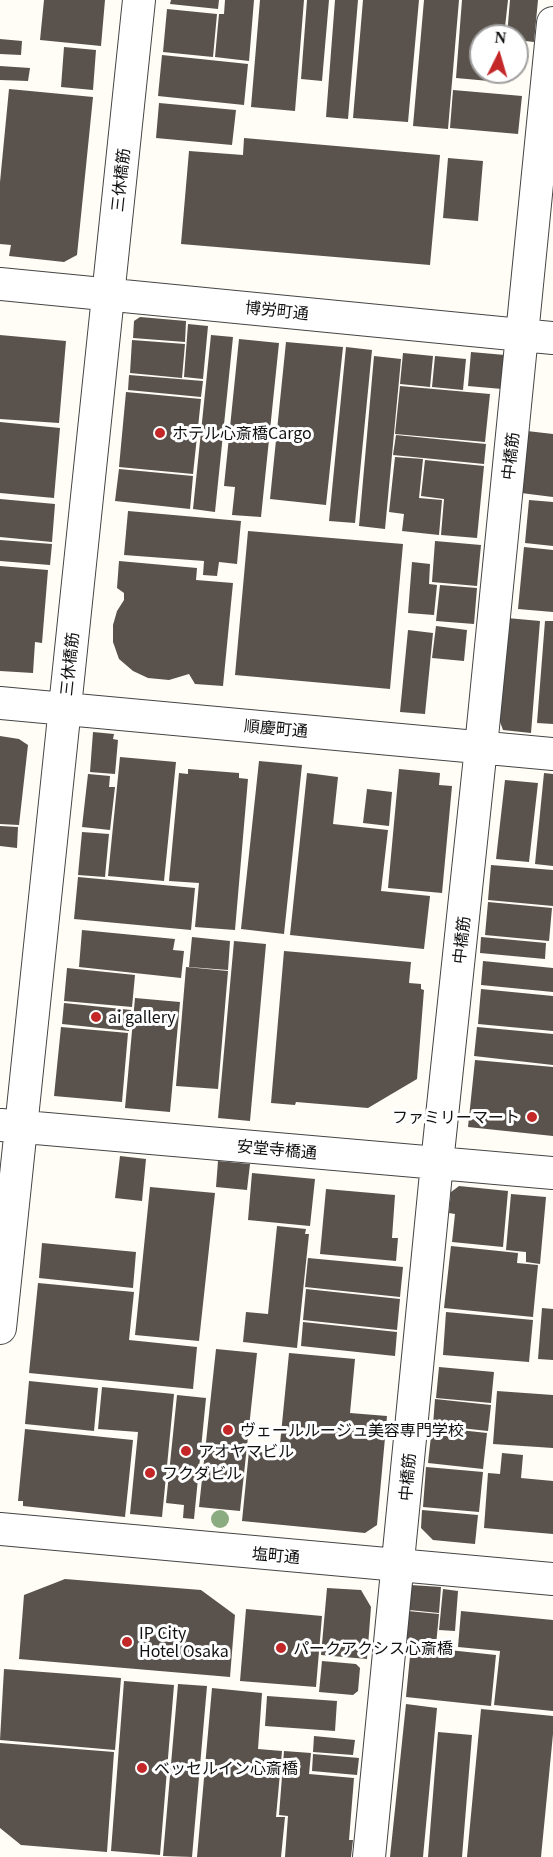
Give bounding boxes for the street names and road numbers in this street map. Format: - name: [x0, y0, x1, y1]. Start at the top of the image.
- street label: 三休橋筋: [107, 147, 133, 213]
- street label: 博労町通: [244, 297, 310, 323]
- street label: 中橋筋: [498, 431, 522, 481]
- street label: 三休橋筋: [56, 631, 82, 697]
- street label: 順慶町通: [243, 716, 309, 740]
- street label: 中橋筋: [449, 915, 473, 965]
- street label: 安堂寺橋通: [236, 1136, 318, 1162]
- street label: 中橋筋: [395, 1452, 419, 1502]
- street label: 塩町通: [251, 1543, 301, 1567]

